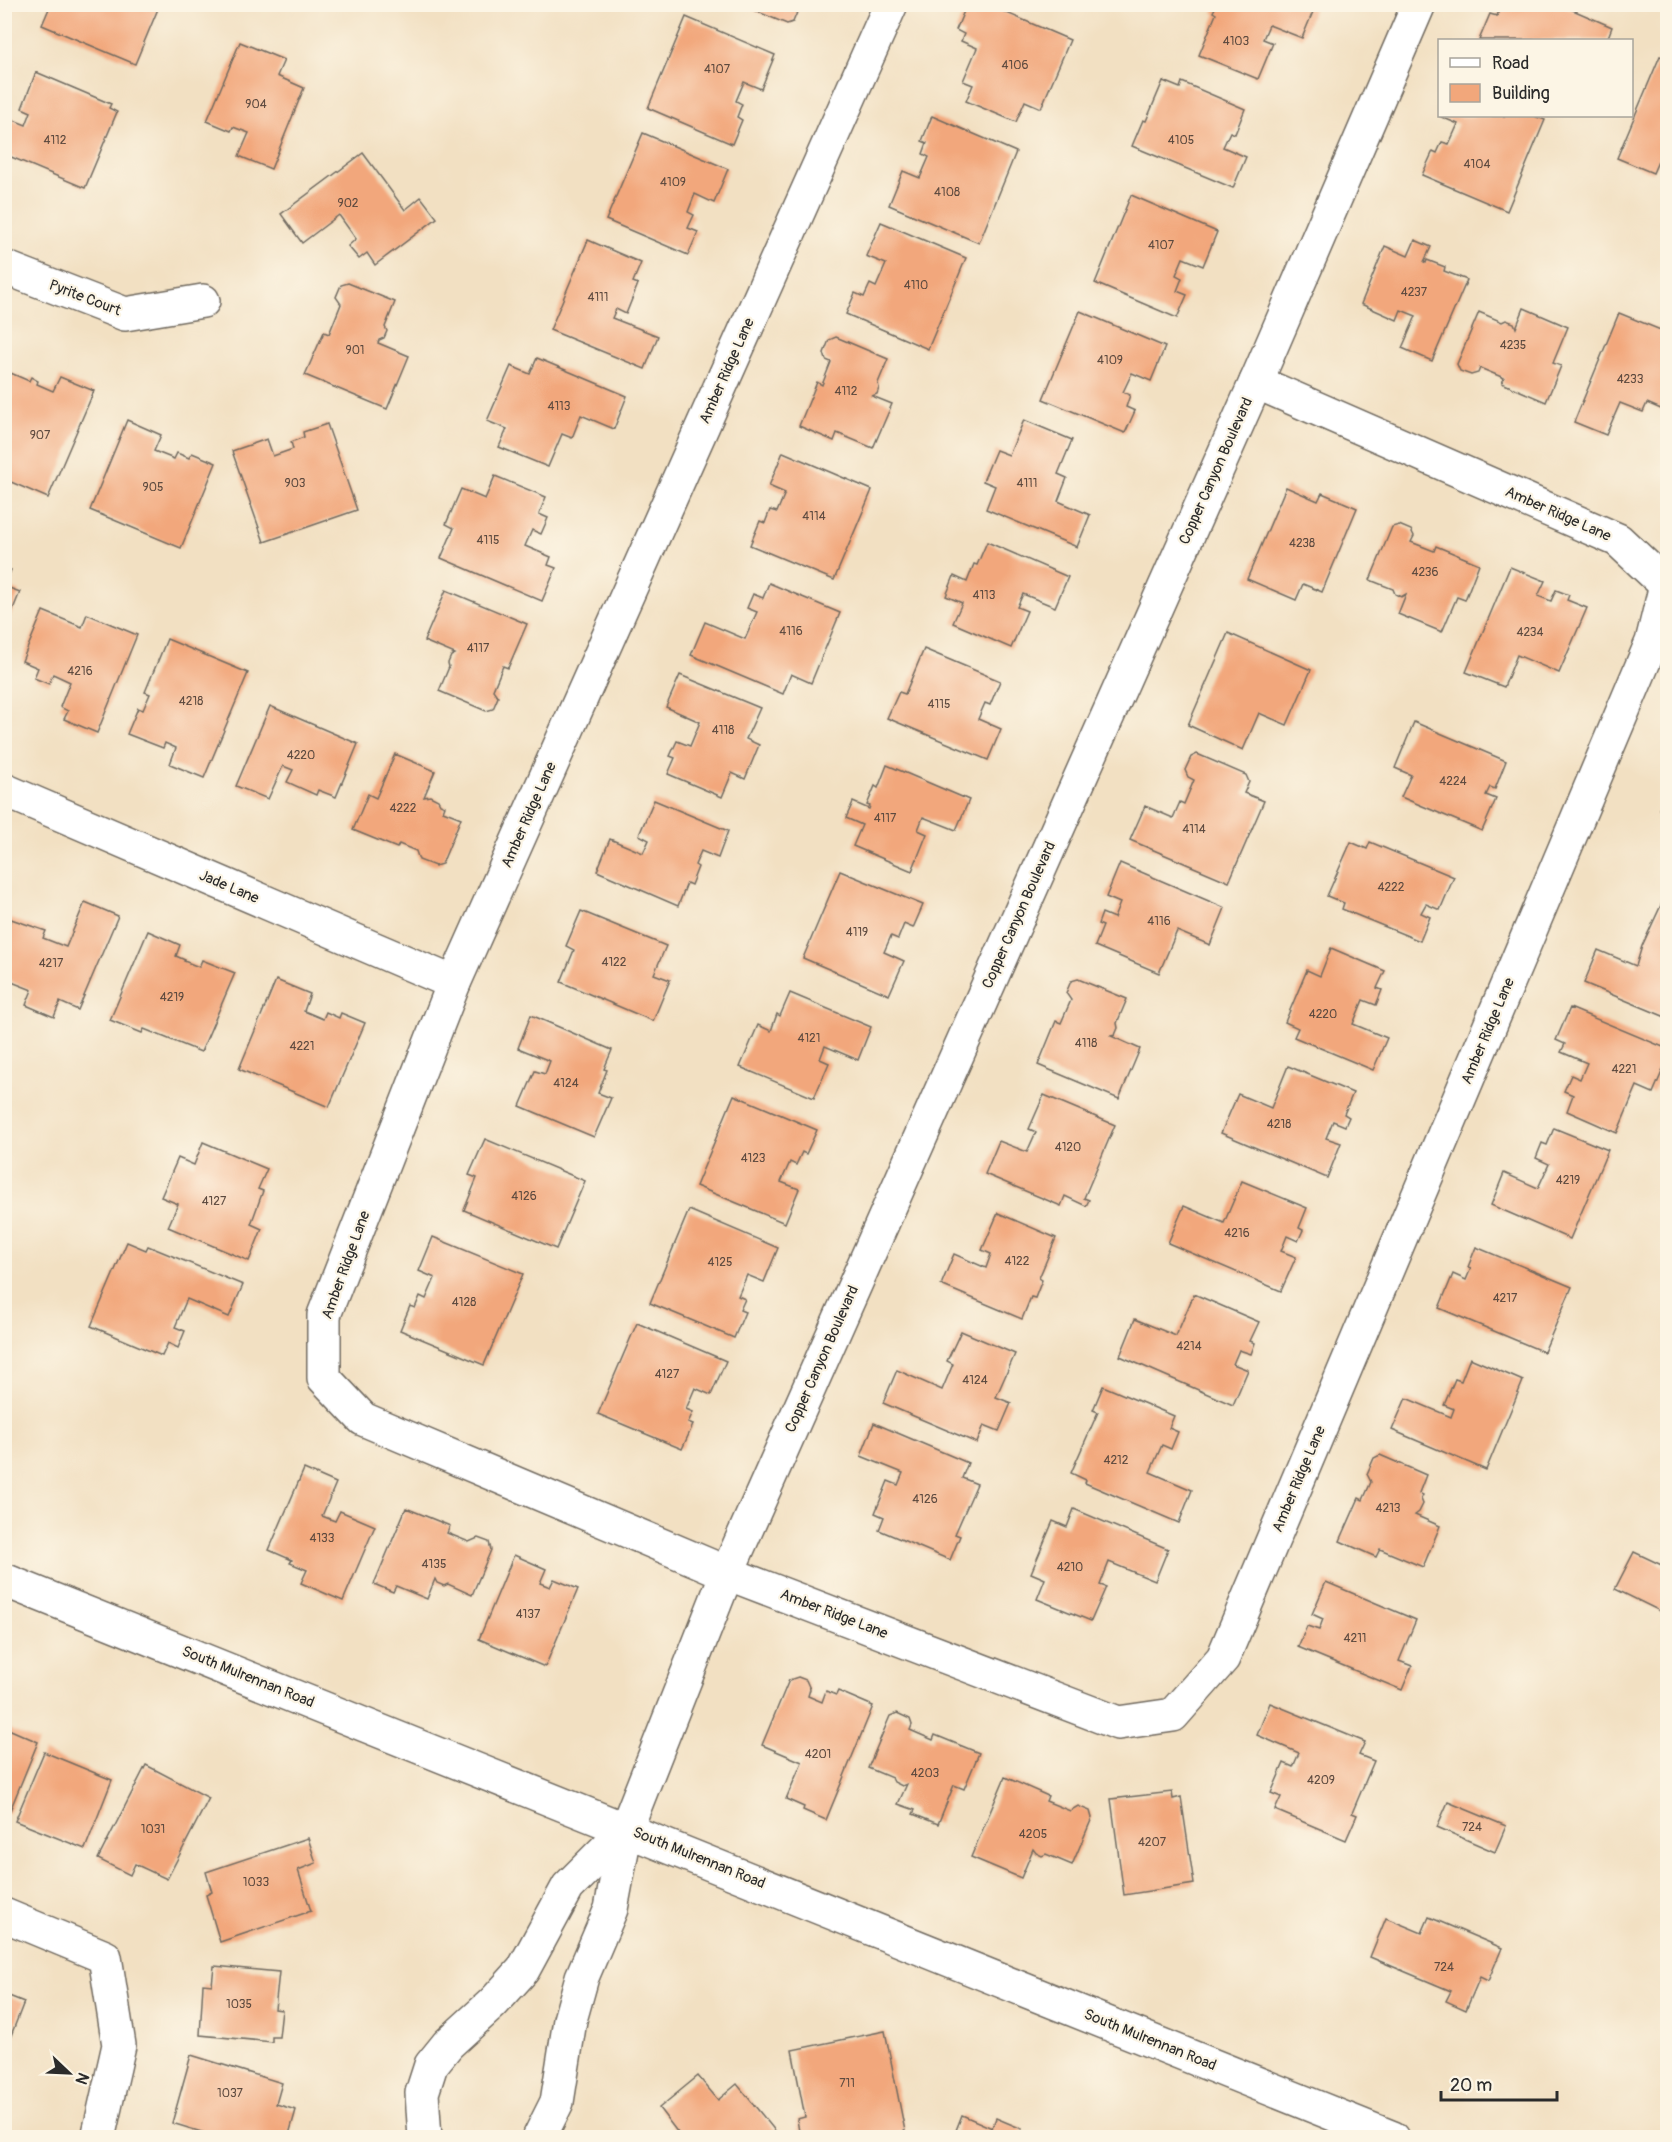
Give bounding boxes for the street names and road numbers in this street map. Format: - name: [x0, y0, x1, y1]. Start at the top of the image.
- street label: Pyrite Court: [46, 276, 125, 321]
- street label: Amber Ridge Lane: [695, 315, 759, 427]
- street label: Copper Canyon Boulevard: [1175, 395, 1257, 547]
- street label: Amber Ridge Lane: [1502, 482, 1614, 546]
- street label: Amber Ridge Lane: [497, 759, 561, 871]
- street label: Copper Canyon Boulevard: [978, 839, 1060, 991]
- street label: Jade Lane: [196, 866, 262, 908]
- street label: Amber Ridge Lane: [1457, 974, 1519, 1087]
- street label: Amber Ridge Lane: [318, 1208, 375, 1322]
- street label: Copper Canyon Boulevard: [781, 1283, 863, 1435]
- street label: Amber Ridge Lane: [1268, 1422, 1330, 1535]
- street label: Amber Ridge Lane: [777, 1585, 891, 1643]
- street label: South Mulrennan Road: [179, 1642, 317, 1712]
- street label: South Mulrennan Road: [630, 1823, 768, 1893]
- street label: South Mulrennan Road: [1081, 2005, 1219, 2075]

